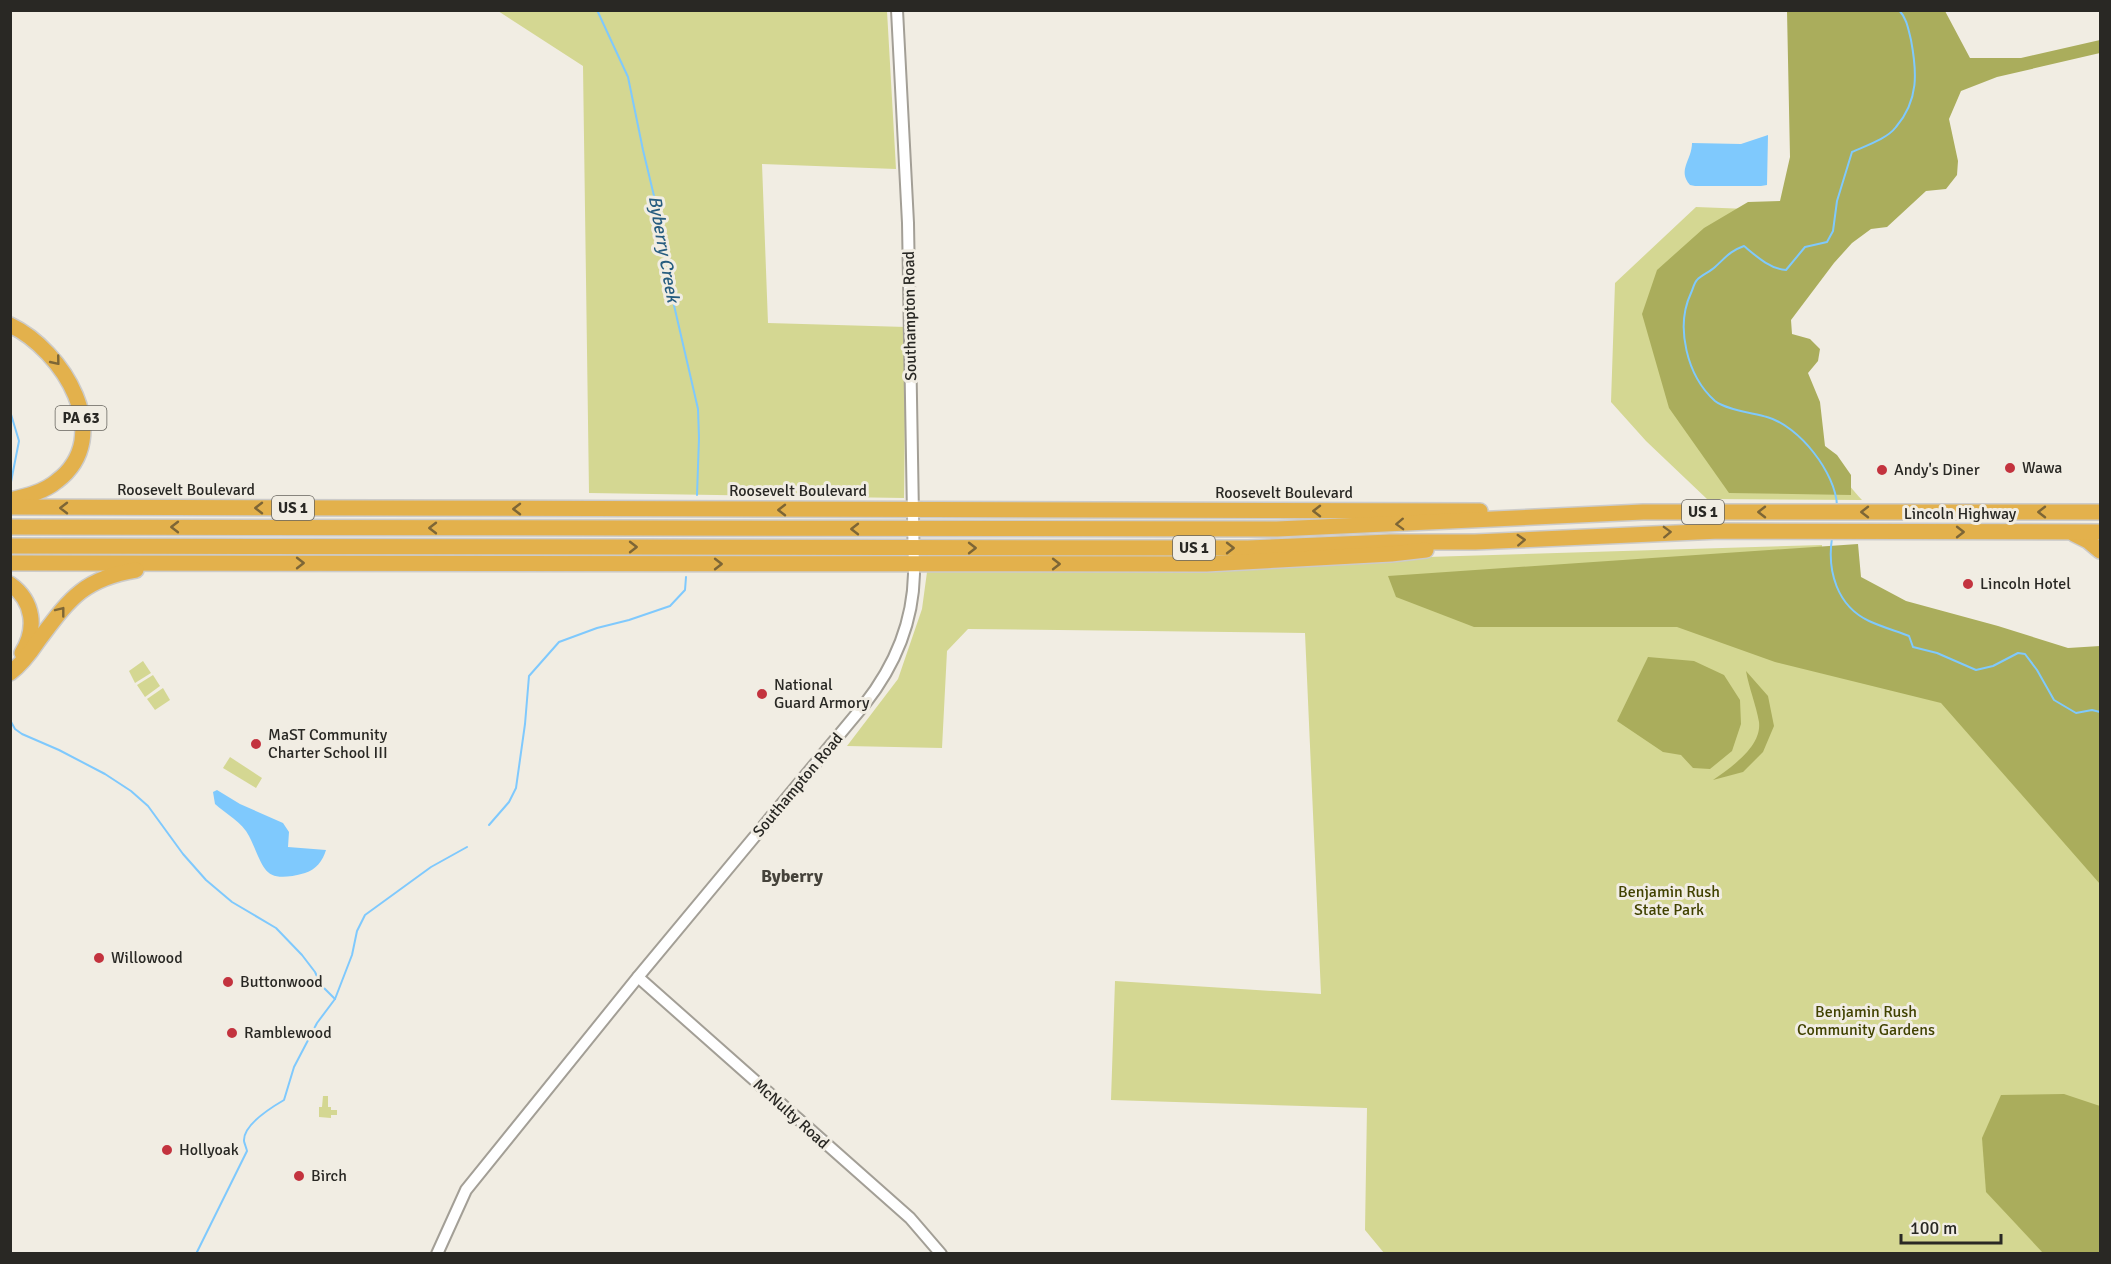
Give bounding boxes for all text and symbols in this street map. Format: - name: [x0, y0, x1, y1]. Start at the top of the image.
- water label: Byberry Creek: [644, 194, 685, 306]
- street label: Southampton Road: [899, 251, 921, 381]
- one-way arrow: [48, 354, 59, 365]
- road number: PA 63: [56, 406, 106, 430]
- place label: Wawa: [2022, 458, 2062, 478]
- place label: Andy's Diner: [1894, 460, 1980, 480]
- marker: Wawa: [2003, 461, 2017, 475]
- marker: Andy's Diner: [1875, 463, 1889, 477]
- street label: Roosevelt Boulevard: [117, 480, 255, 500]
- street label: Roosevelt Boulevard: [729, 481, 867, 501]
- street label: Roosevelt Boulevard: [1215, 483, 1353, 503]
- road number: US 1: [272, 496, 314, 520]
- road number: US 1: [1682, 500, 1724, 524]
- one-way arrow: [60, 502, 69, 514]
- one-way arrow: [255, 502, 264, 514]
- one-way arrow: [513, 503, 522, 515]
- one-way arrow: [777, 503, 786, 516]
- street label: Lincoln Highway: [1904, 504, 2017, 524]
- one-way arrow: [1312, 505, 1321, 517]
- one-way arrow: [1758, 506, 1767, 518]
- one-way arrow: [1860, 506, 1869, 518]
- one-way arrow: [2038, 506, 2047, 518]
- one-way arrow: [1396, 517, 1405, 530]
- one-way arrow: [171, 521, 180, 533]
- one-way arrow: [429, 522, 438, 534]
- one-way arrow: [850, 523, 859, 535]
- one-way arrow: [1662, 526, 1671, 538]
- one-way arrow: [1955, 526, 1964, 538]
- one-way arrow: [1516, 533, 1525, 546]
- road number: US 1: [1173, 536, 1215, 560]
- one-way arrow: [628, 541, 637, 553]
- one-way arrow: [967, 542, 976, 554]
- one-way arrow: [1225, 542, 1234, 554]
- one-way arrow: [295, 557, 304, 569]
- one-way arrow: [714, 558, 723, 570]
- one-way arrow: [1052, 558, 1061, 570]
- place label: Lincoln Hotel: [1980, 574, 2071, 594]
- marker: Lincoln Hotel: [1961, 577, 1975, 591]
- one-way arrow: [53, 607, 64, 618]
- place label: National Guard Armory: [774, 675, 870, 713]
- marker: National Guard Armory: [755, 687, 769, 701]
- place label: MaST Community Charter School III: [268, 725, 388, 763]
- street label: Southampton Road: [749, 729, 847, 841]
- marker: MaST Community Charter School III: [249, 737, 263, 751]
- district label: Byberry: [761, 865, 823, 887]
- park label: Benjamin Rush State Park: [1618, 882, 1720, 920]
- place label: Willowood: [111, 948, 183, 968]
- marker: Willowood: [92, 951, 106, 965]
- place label: Buttonwood: [240, 972, 323, 992]
- marker: Buttonwood: [221, 975, 235, 989]
- park label: Benjamin Rush Community Gardens: [1797, 1002, 1935, 1040]
- place label: Ramblewood: [244, 1023, 332, 1043]
- marker: Ramblewood: [225, 1026, 239, 1040]
- street label: McNulty Road: [749, 1075, 833, 1153]
- place label: Hollyoak: [179, 1140, 239, 1160]
- marker: Hollyoak: [160, 1143, 174, 1157]
- place label: Birch: [311, 1166, 347, 1186]
- marker: Birch: [292, 1169, 306, 1183]
- scale bar: [1901, 1207, 2002, 1245]
- text: 100 m: [1910, 1217, 1957, 1239]

